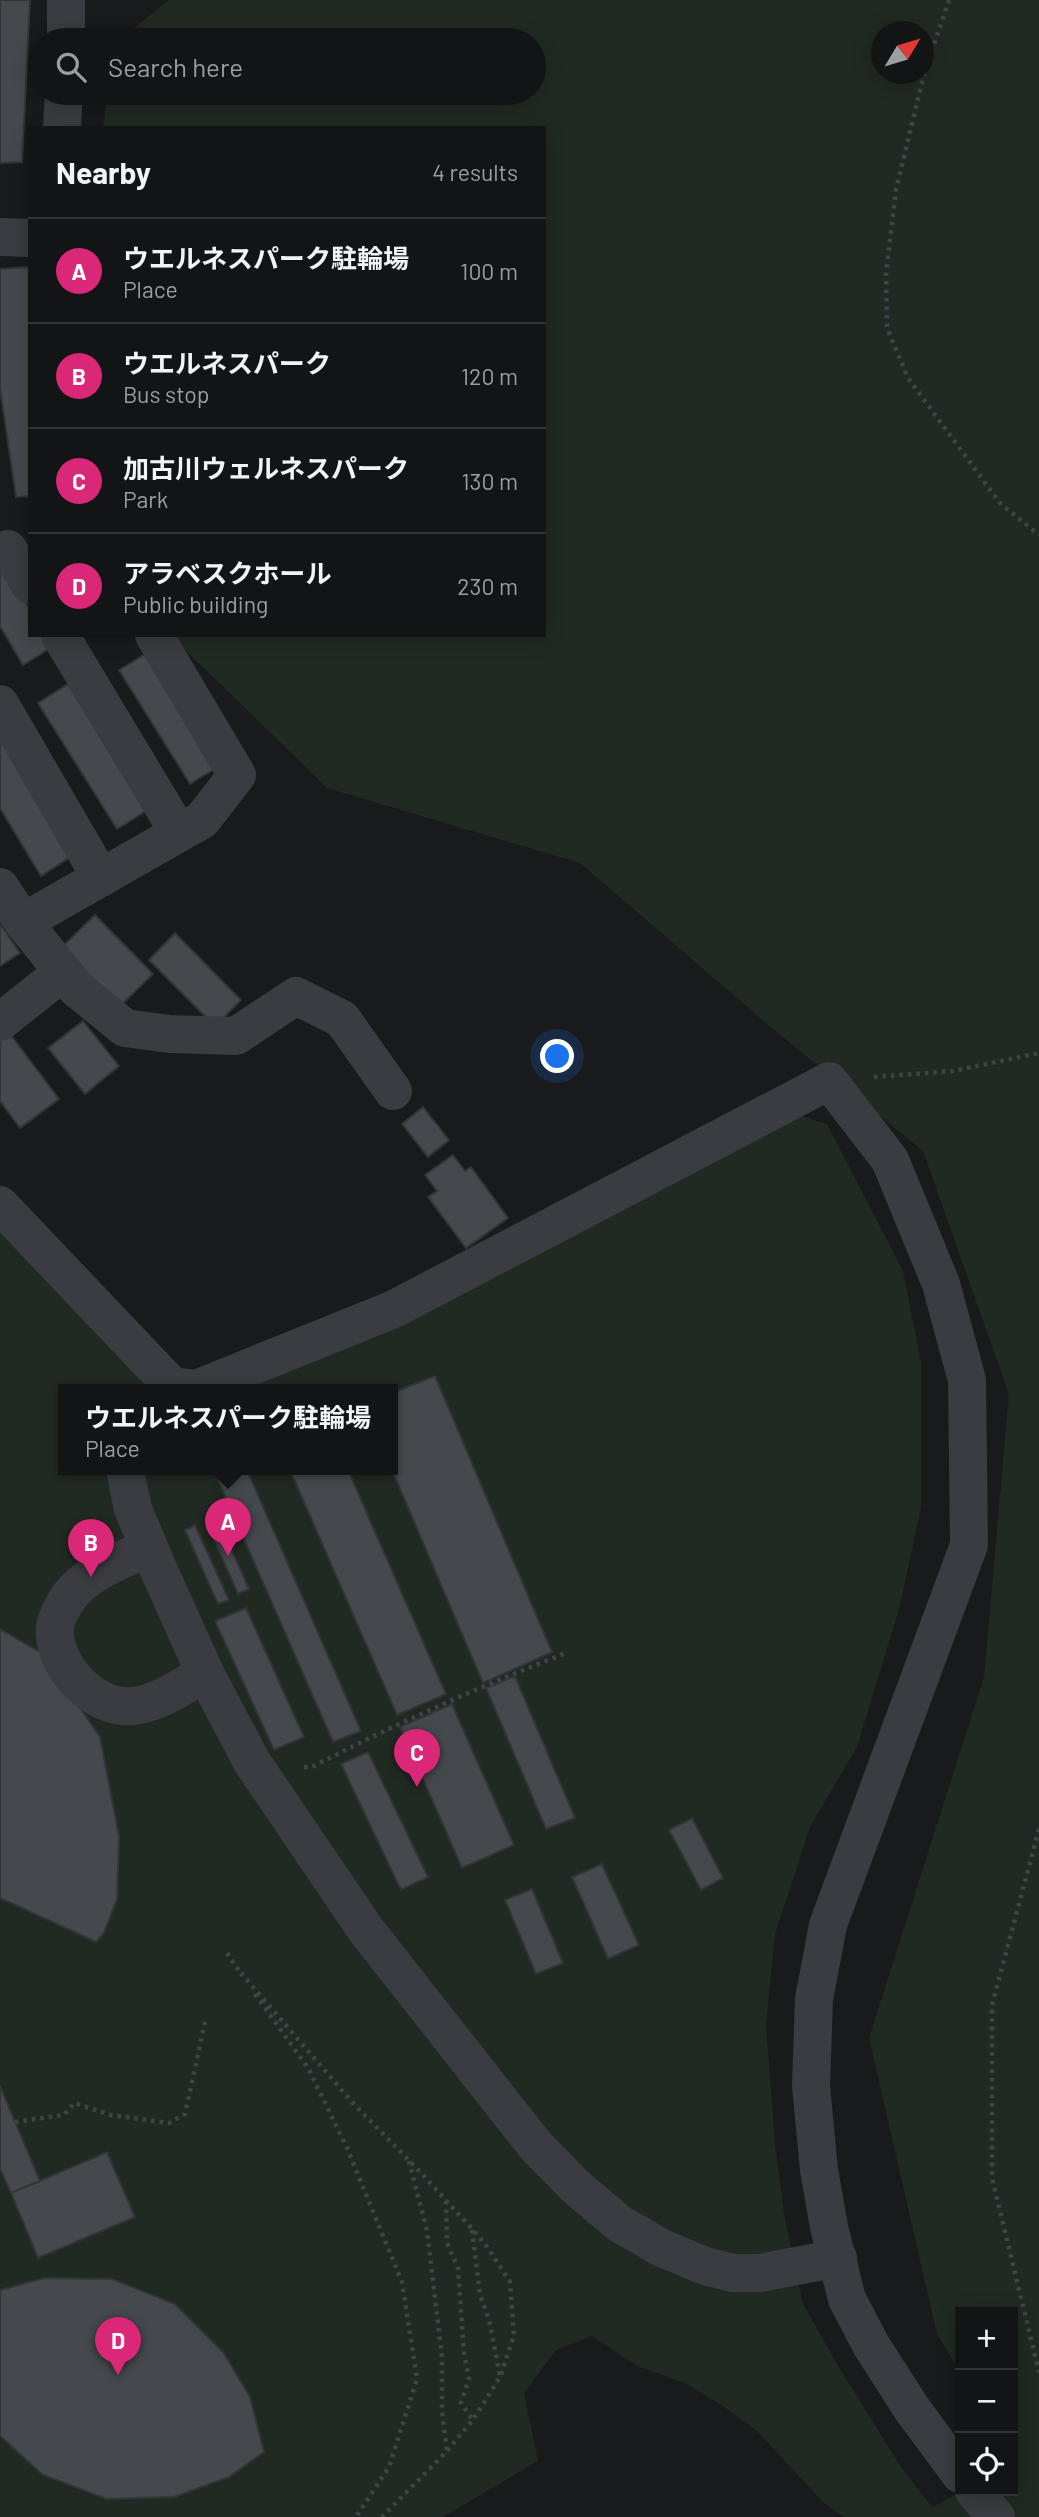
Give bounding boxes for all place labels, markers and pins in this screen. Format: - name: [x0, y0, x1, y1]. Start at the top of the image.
- pin: A: [205, 1498, 251, 1556]
- pin: B: [68, 1519, 114, 1577]
- pin: C: [394, 1729, 440, 1787]
- pin: D: [95, 2317, 141, 2375]

